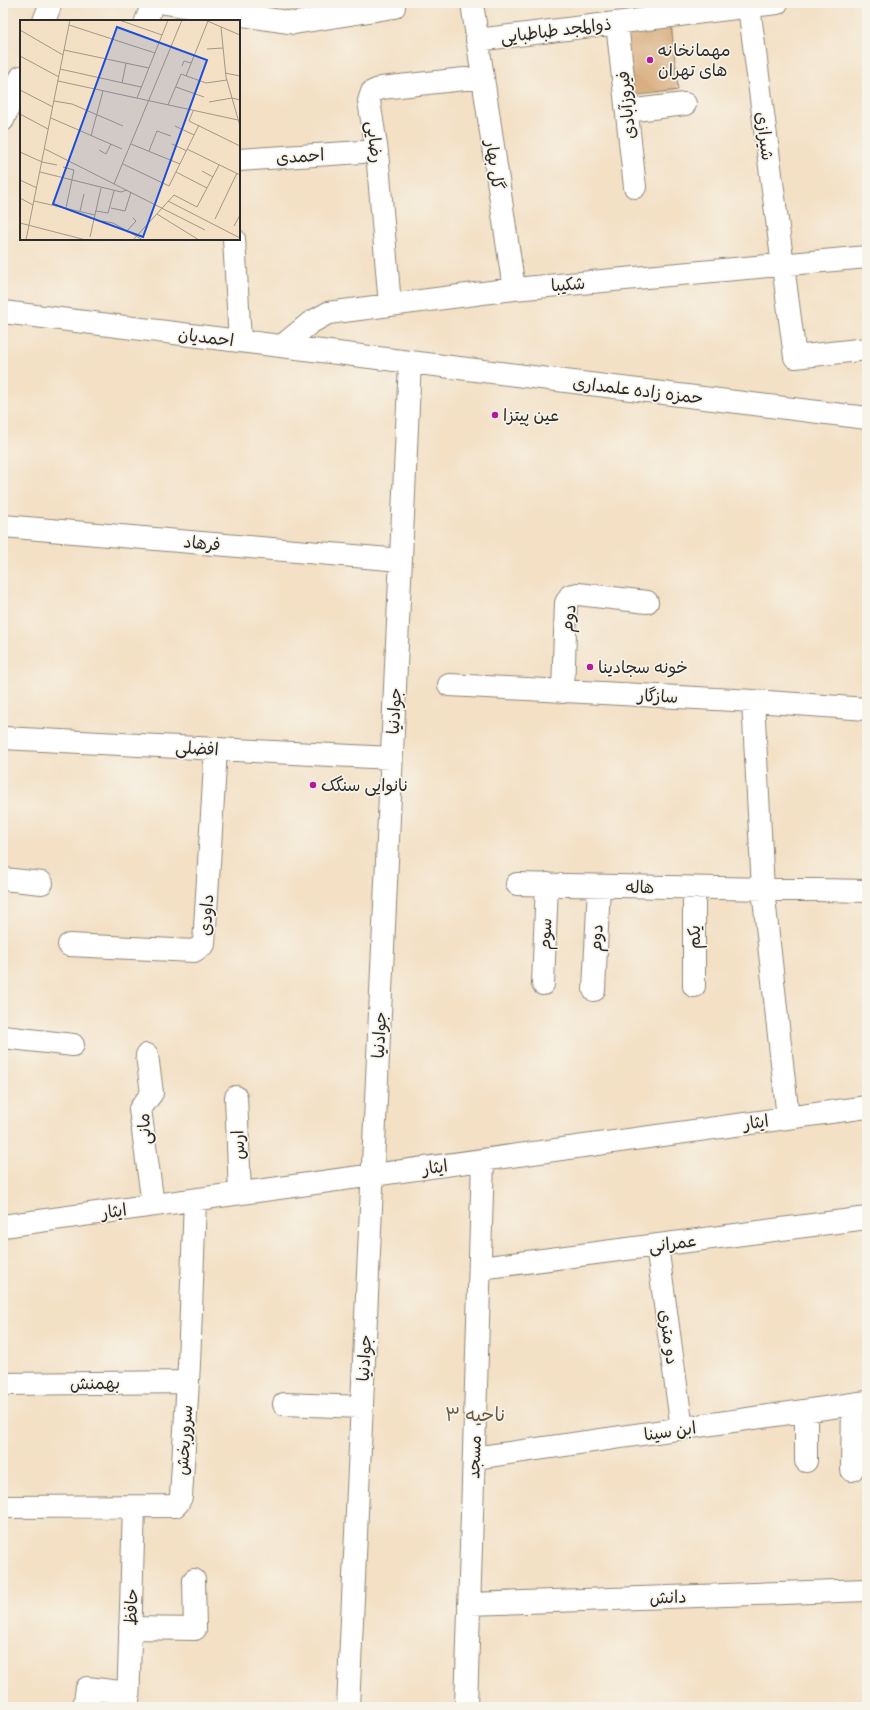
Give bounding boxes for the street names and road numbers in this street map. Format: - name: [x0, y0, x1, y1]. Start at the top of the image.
- street label: ذوالمجد طباطبایی: [499, 13, 613, 48]
- street label: فیروزآبادی: [612, 70, 641, 140]
- street label: شیرازی: [751, 111, 778, 162]
- street label: رضایی: [361, 120, 388, 164]
- street label: گل بهار: [480, 137, 508, 191]
- street label: احمدی: [275, 144, 325, 169]
- street label: شکیبا: [550, 273, 586, 296]
- street label: احمدیان: [177, 324, 235, 351]
- street label: حمزه زاده علمداری: [571, 372, 704, 409]
- street label: فرهاد: [183, 531, 221, 556]
- street label: دوم: [556, 603, 584, 634]
- street label: سازگار: [635, 685, 679, 708]
- street label: جوادنیا: [383, 687, 406, 735]
- street label: افضلی: [175, 737, 219, 760]
- street label: هاله: [626, 877, 654, 898]
- street label: داودی: [195, 893, 218, 937]
- street label: سوم: [534, 918, 560, 951]
- street label: دوم: [585, 924, 611, 953]
- street label: یکم: [684, 925, 707, 949]
- street label: جوادنیا: [368, 1011, 391, 1059]
- street label: ایثار: [740, 1110, 770, 1135]
- street label: مانی: [133, 1113, 156, 1145]
- street label: ارس: [227, 1130, 250, 1160]
- street label: ایثار: [419, 1155, 449, 1180]
- street label: ایثار: [98, 1199, 128, 1224]
- street label: عمرانی: [648, 1230, 699, 1257]
- street label: دو متری: [654, 1308, 683, 1366]
- street label: جوادنیا: [353, 1334, 376, 1382]
- street label: بهمنش: [70, 1373, 120, 1394]
- street label: سروربخش: [172, 1404, 197, 1476]
- street label: ابن سینا: [643, 1417, 698, 1446]
- street label: مسجد: [463, 1435, 486, 1479]
- street label: دانش: [649, 1586, 687, 1609]
- street label: حافظ: [120, 1588, 143, 1626]

